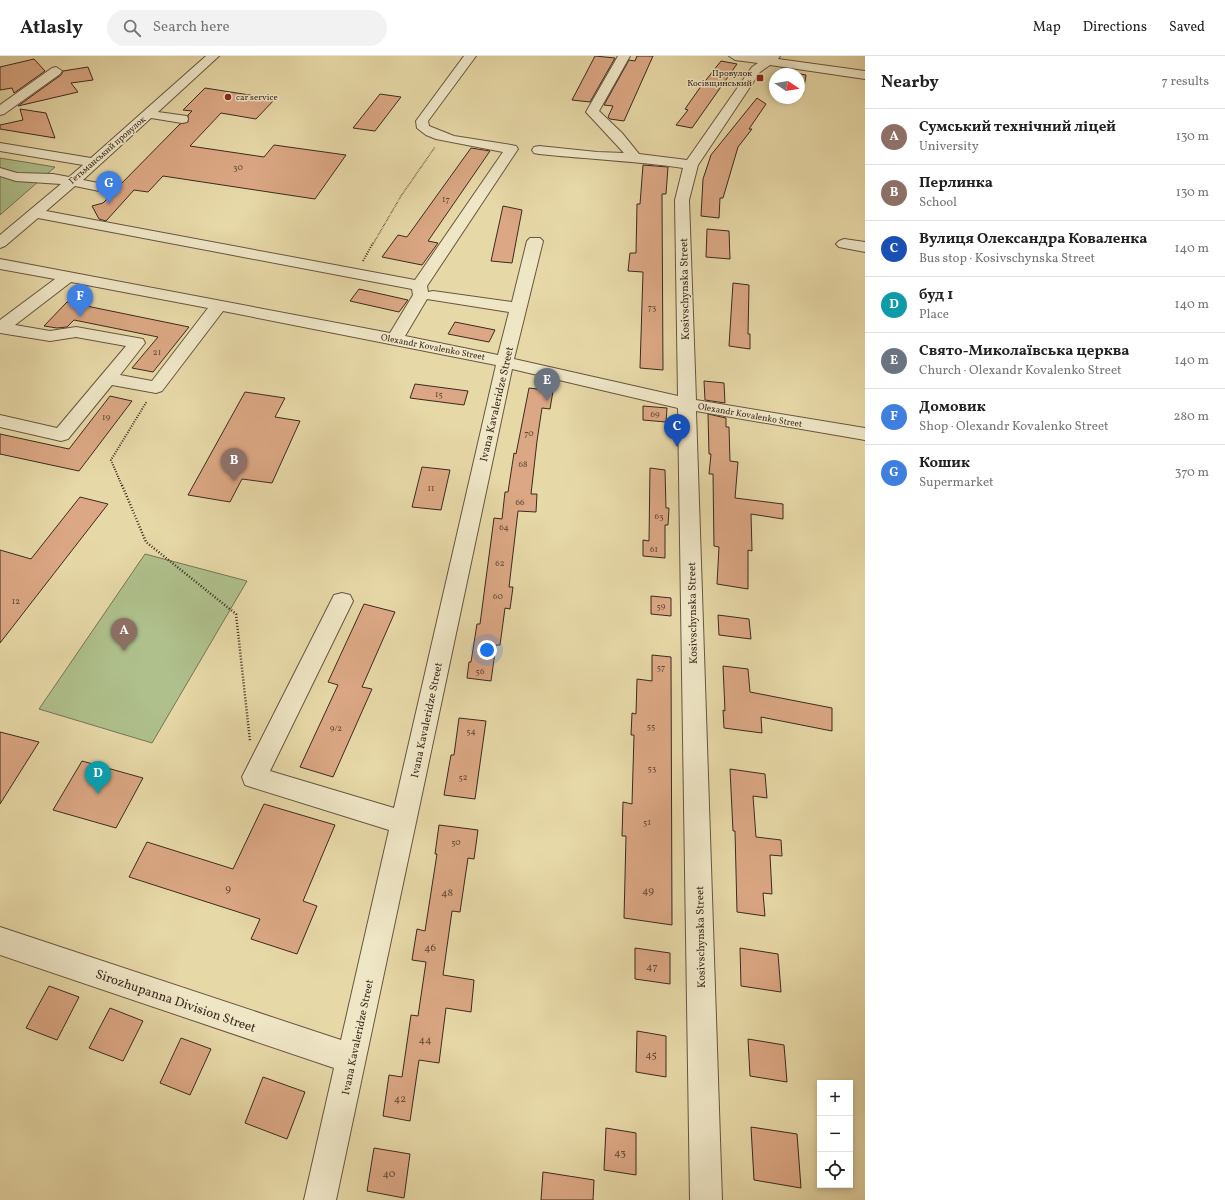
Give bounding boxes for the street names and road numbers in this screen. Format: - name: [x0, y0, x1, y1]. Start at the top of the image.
- street label: Гетьманський провулок: [66, 113, 149, 188]
- street label: Kosivschynska Street: [677, 238, 694, 340]
- street label: Olexandr Kovalenko Street: [380, 331, 486, 364]
- street label: Ivana Kavaleridze Street: [477, 345, 518, 463]
- street label: Olexandr Kovalenko Street: [697, 400, 803, 431]
- street label: Kosivschynska Street: [685, 562, 702, 664]
- street label: Ivana Kavaleridze Street: [408, 661, 447, 779]
- street label: Kosivschynska Street: [693, 886, 710, 988]
- street label: Sirozhupanna Division Street: [93, 966, 258, 1038]
- street label: Ivana Kavaleridze Street: [339, 978, 378, 1096]

